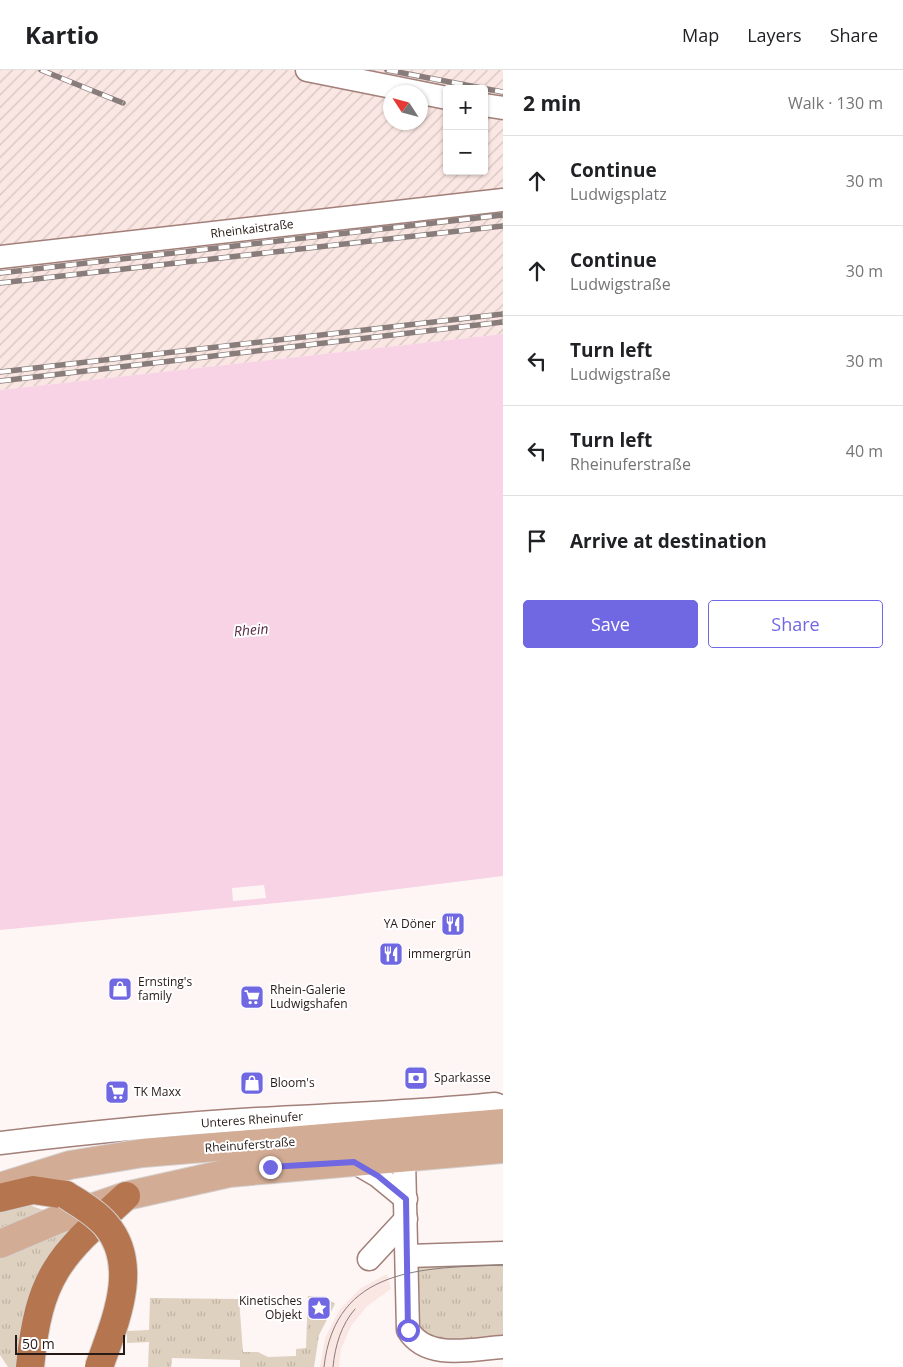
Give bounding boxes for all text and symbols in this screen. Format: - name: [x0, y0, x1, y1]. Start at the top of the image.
- text: Kartio: [25, 18, 99, 51]
- text: Map: [682, 23, 719, 47]
- text: Layers: [747, 23, 802, 47]
- text: Share: [830, 23, 878, 47]
- north arrow: [383, 85, 428, 130]
- map controls: [443, 85, 488, 175]
- button: +: [443, 85, 488, 130]
- text: 2 min: [523, 89, 581, 117]
- text: Walk · 130 m: [788, 92, 883, 114]
- button: −: [443, 130, 488, 175]
- text: Continue: [570, 157, 657, 183]
- icon: ahead: [523, 167, 551, 195]
- text: 30 m: [846, 170, 883, 192]
- text: Ludwigsplatz: [570, 183, 667, 205]
- street label: Rheinkaistraße: [209, 215, 295, 242]
- text: Continue: [570, 247, 657, 273]
- icon: ahead: [523, 257, 551, 285]
- text: 30 m: [846, 260, 883, 282]
- text: Ludwigstraße: [570, 273, 671, 295]
- text: Turn left: [570, 337, 652, 363]
- icon: left: [523, 347, 551, 375]
- text: 30 m: [846, 350, 883, 372]
- text: Ludwigstraße: [570, 363, 671, 385]
- text: Turn left: [570, 427, 652, 453]
- icon: left: [523, 437, 551, 465]
- text: 40 m: [846, 440, 883, 462]
- text: Rheinuferstraße: [570, 453, 691, 475]
- icon: arrive: [523, 527, 551, 555]
- text: Arrive at destination: [570, 528, 767, 554]
- button: Save: [523, 600, 698, 648]
- button: Share: [708, 600, 883, 648]
- water label: Rhein: [233, 619, 269, 640]
- restaurant icon: YA Döner: [440, 911, 466, 937]
- place label: YA Döner: [384, 915, 436, 932]
- restaurant icon: immergrün: [378, 941, 404, 967]
- place label: immergrün: [408, 945, 471, 962]
- place label: Ernsting's family: [138, 973, 192, 1004]
- shop icon: Ernsting's family: [107, 976, 133, 1002]
- place label: Rhein-Galerie Ludwigshafen: [270, 981, 348, 1012]
- supermarket icon: Rhein-Galerie Ludwigshafen: [239, 984, 265, 1010]
- bank icon: Sparkasse: [403, 1065, 429, 1091]
- place label: Sparkasse: [434, 1069, 491, 1086]
- shop icon: Bloom's: [239, 1070, 265, 1096]
- place label: Bloom's: [270, 1074, 315, 1091]
- supermarket icon: TK Maxx: [104, 1079, 130, 1105]
- place label: TK Maxx: [134, 1083, 182, 1100]
- street label: Unteres Rheinufer: [200, 1107, 304, 1132]
- street label: Rheinuferstraße: [204, 1133, 296, 1156]
- route end: [259, 1156, 282, 1179]
- place label: Kinetisches Objekt: [239, 1292, 302, 1323]
- place icon: Kinetisches Objekt: [306, 1295, 332, 1321]
- route start: [397, 1319, 420, 1342]
- scale bar: [15, 1332, 125, 1355]
- text: 50 m: [22, 1334, 55, 1353]

